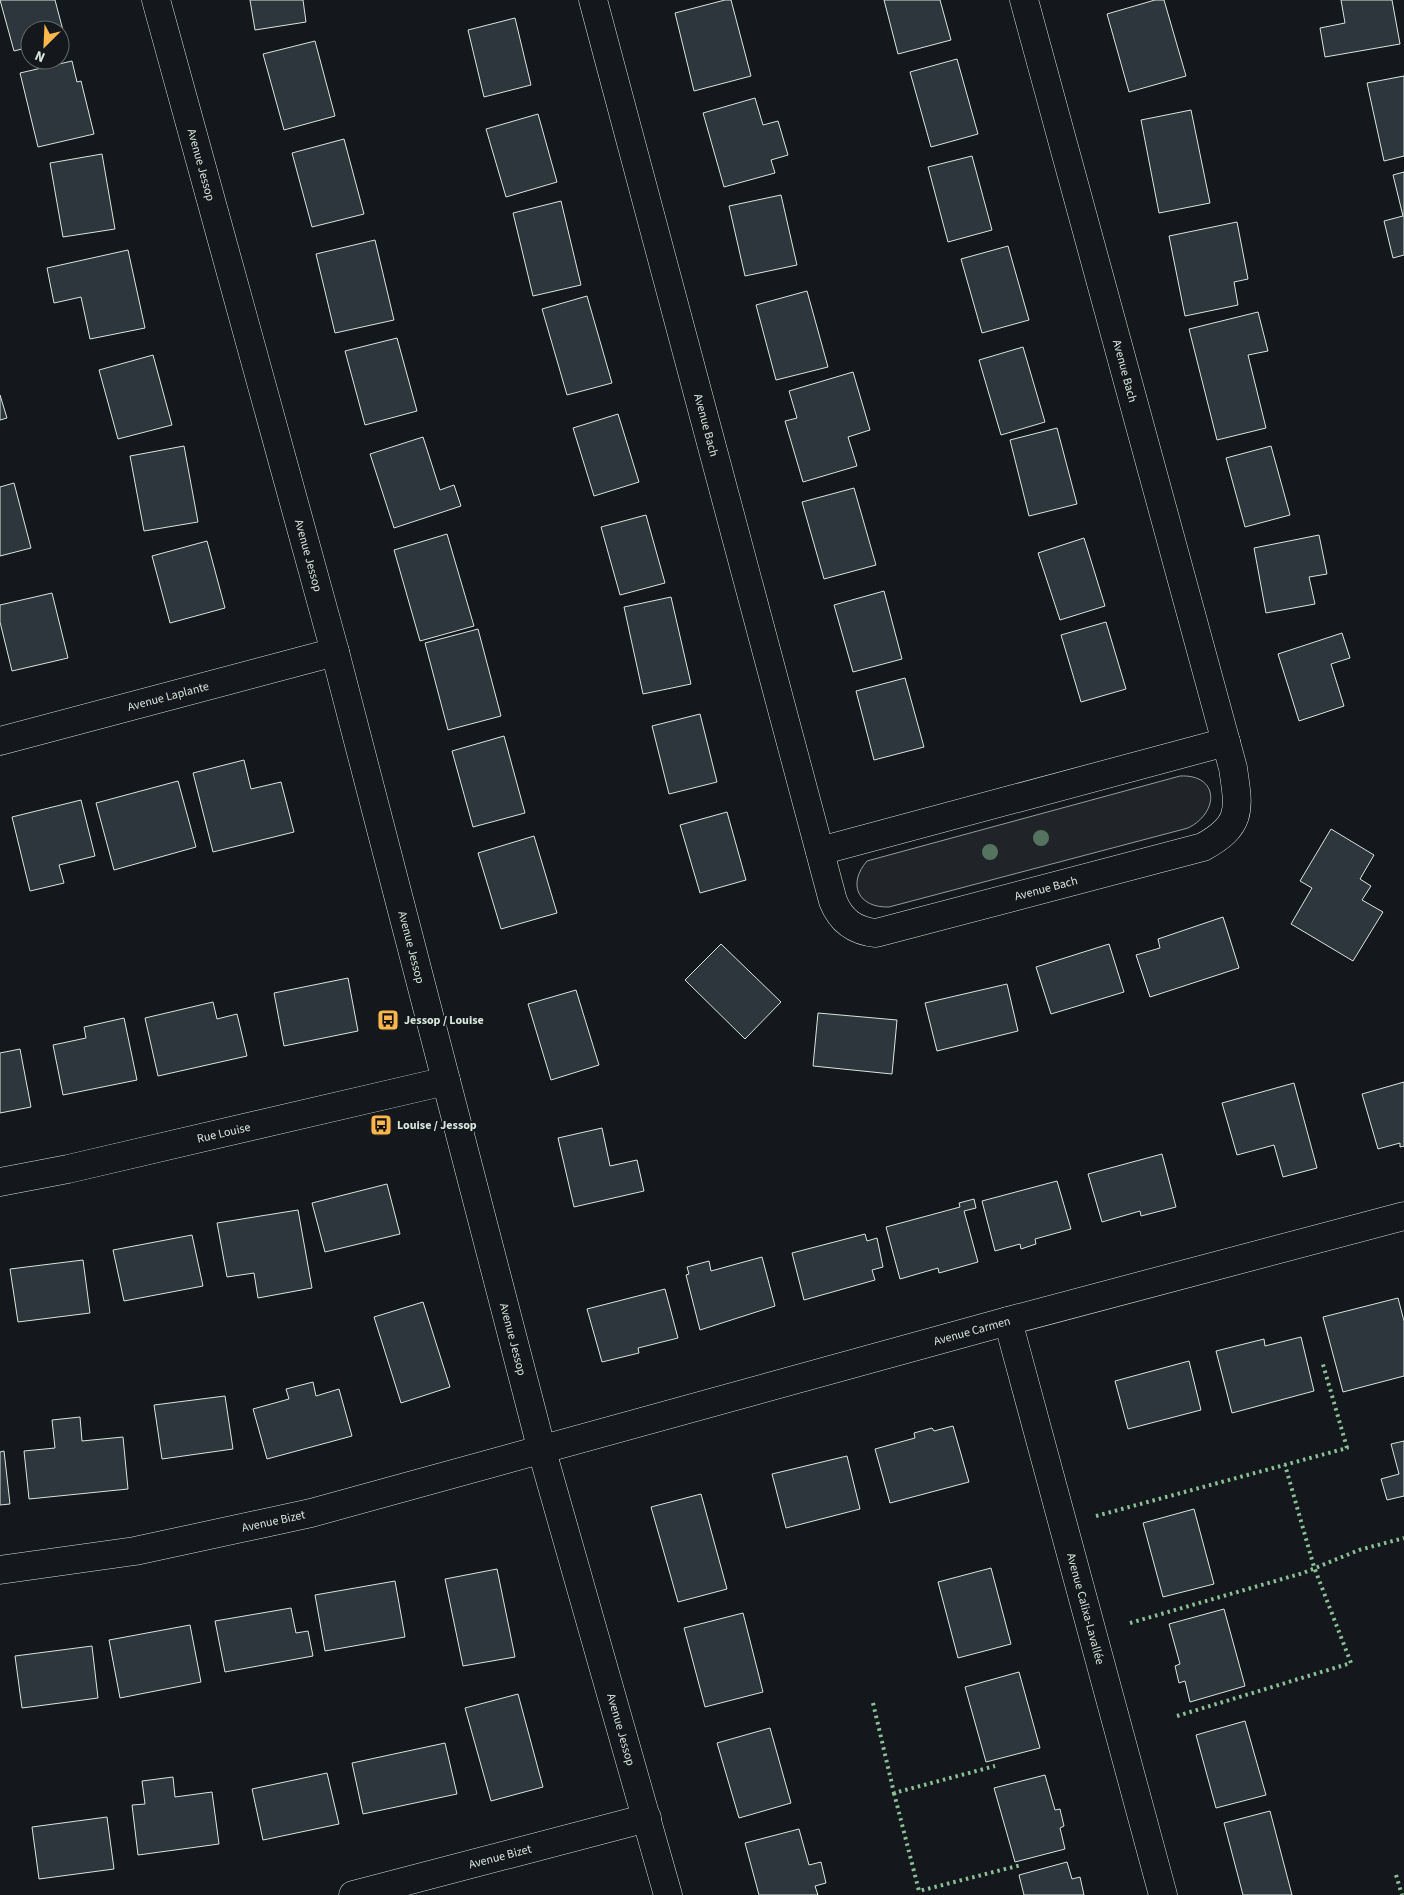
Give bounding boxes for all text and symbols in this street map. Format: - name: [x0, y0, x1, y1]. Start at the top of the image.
- north arrow: [20, 20, 70, 70]
- text: N: [32, 45, 48, 67]
- street label: Avenue Jessop: [183, 127, 219, 203]
- street label: Avenue Bach: [1108, 338, 1141, 404]
- street label: Avenue Bach: [689, 392, 722, 459]
- street label: Avenue Jessop: [290, 517, 326, 594]
- street label: Avenue Laplante: [126, 678, 211, 716]
- street label: Avenue Bach: [1013, 872, 1080, 905]
- street label: Avenue Jessop: [393, 909, 429, 986]
- bus stop icon: Jessop / Louise: [376, 1008, 400, 1032]
- place label: Jessop / Louise: [404, 1012, 484, 1029]
- bus stop icon: Louise / Jessop: [369, 1113, 393, 1137]
- place label: Louise / Jessop: [397, 1117, 477, 1134]
- street label: Rue Louise: [195, 1119, 252, 1148]
- street label: Avenue Jessop: [495, 1301, 530, 1378]
- street label: Avenue Carmen: [932, 1313, 1012, 1350]
- street label: Avenue Bizet: [240, 1506, 307, 1537]
- street label: Avenue Calixa-Lavallée: [1062, 1551, 1108, 1666]
- street label: Avenue Jessop: [602, 1692, 639, 1768]
- street label: Avenue Bizet: [467, 1841, 533, 1873]

